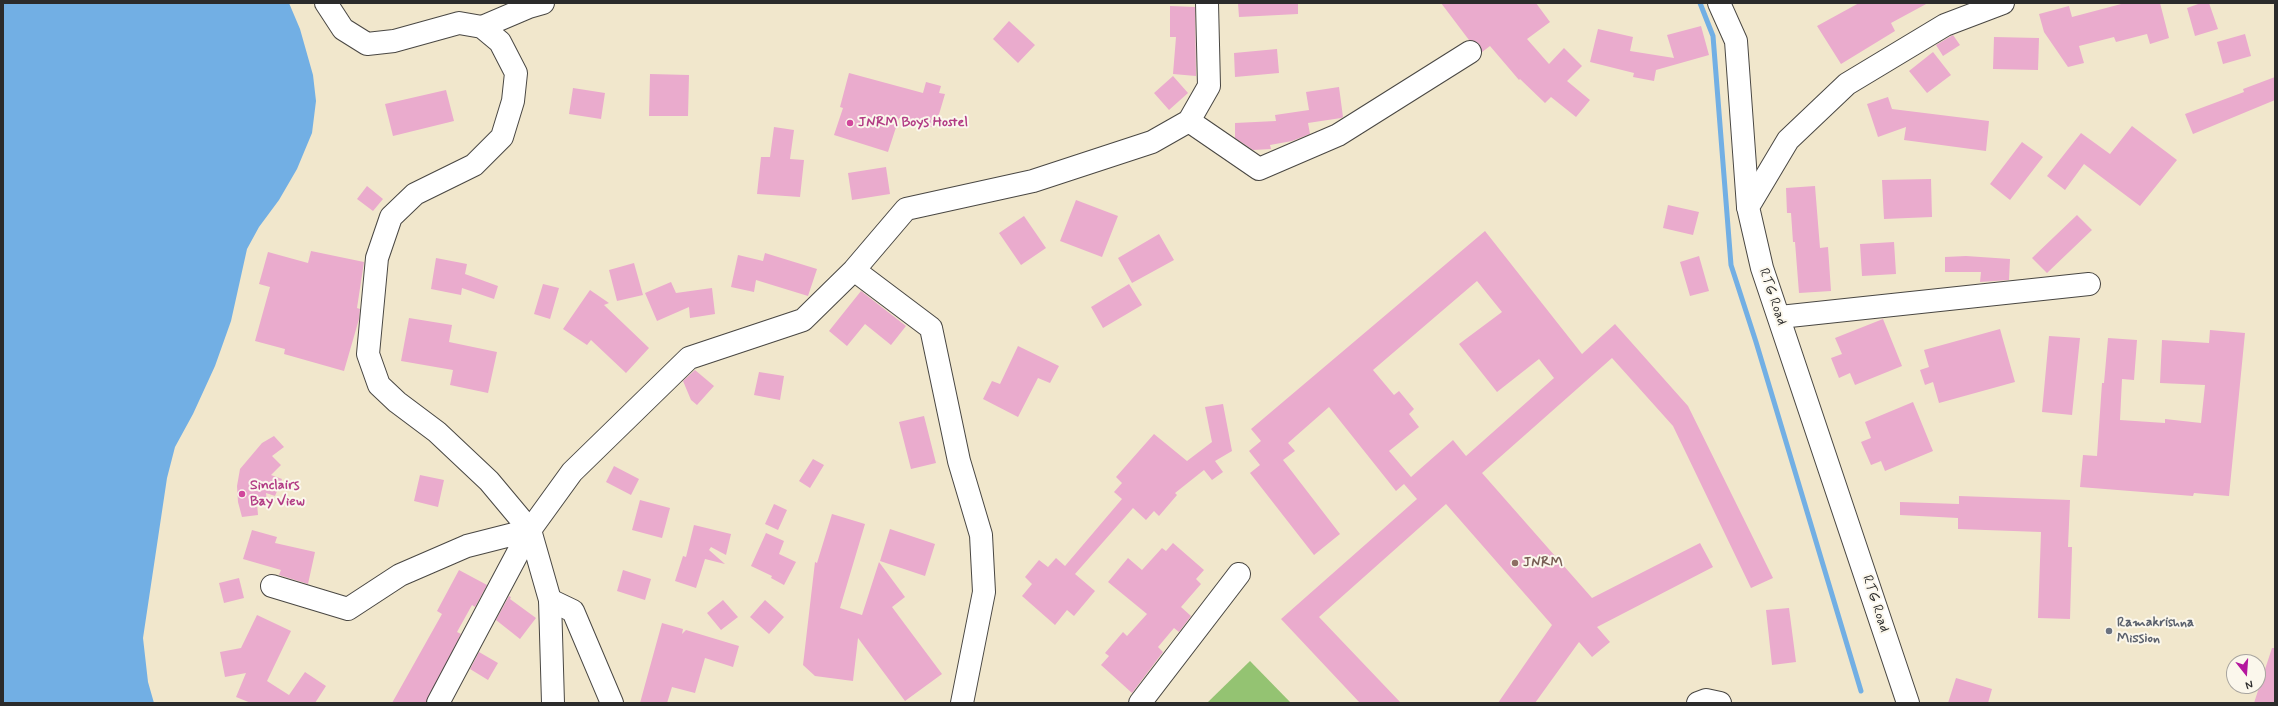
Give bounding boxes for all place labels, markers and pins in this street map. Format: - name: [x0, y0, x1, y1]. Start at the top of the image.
- place label: JNRM Boys Hostel: [858, 115, 968, 131]
- marker: JNRM Boys Hostel: [845, 118, 855, 128]
- place label: Sinclairs Bay View: [250, 478, 305, 510]
- marker: Sinclairs Bay View: [237, 489, 247, 499]
- place label: JNRM: [1523, 555, 1563, 571]
- marker: JNRM: [1510, 558, 1520, 568]
- place label: Ramakrishna Mission: [2117, 615, 2194, 648]
- marker: Ramakrishna Mission: [2104, 626, 2114, 636]

